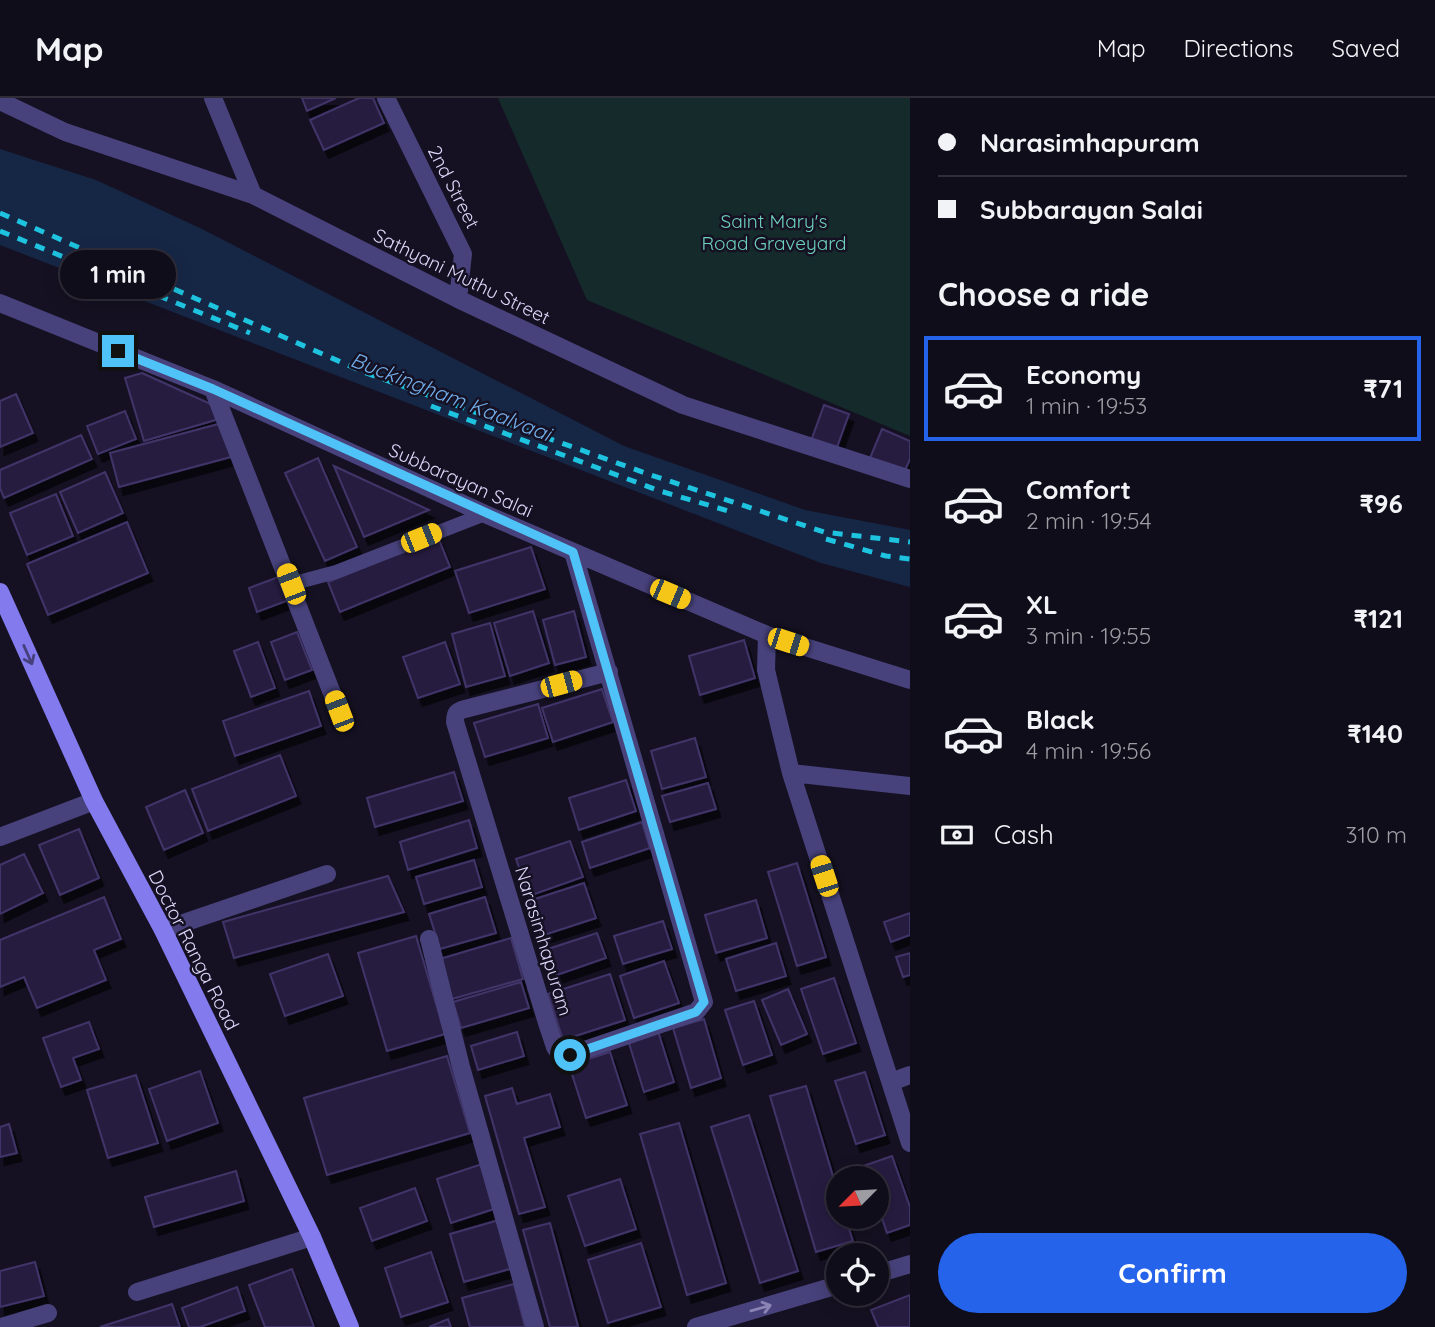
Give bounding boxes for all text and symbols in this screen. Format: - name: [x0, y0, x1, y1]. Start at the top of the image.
- text: Map: [35, 28, 103, 69]
- text: Map: [1097, 33, 1146, 63]
- text: Directions: [1184, 33, 1294, 63]
- text: Saved: [1332, 33, 1400, 63]
- text: Narasimhapuram: [980, 126, 1200, 159]
- street label: 2nd Street: [423, 141, 485, 233]
- text: Subbarayan Salai: [980, 193, 1203, 226]
- park label: Saint Mary's Road Graveyard: [701, 209, 847, 255]
- street label: Sathyani Muthu Street: [370, 223, 554, 329]
- callout: 1 min: [60, 250, 176, 299]
- text: 1 min: [90, 260, 146, 289]
- text: Choose a ride: [938, 274, 1150, 314]
- route end: [102, 335, 134, 367]
- water label: Buckingham Kaalvaai: [347, 346, 557, 447]
- icon: car: [942, 357, 1005, 420]
- text: Economy: [1026, 358, 1141, 391]
- text: ₹71: [1363, 372, 1403, 405]
- text: 1 min · 19:53: [1026, 391, 1147, 420]
- street label: Subbarayan Salai: [385, 437, 537, 523]
- icon: car: [942, 472, 1005, 535]
- text: Comfort: [1026, 473, 1131, 506]
- text: ₹96: [1359, 487, 1403, 520]
- text: 2 min · 19:54: [1026, 506, 1152, 535]
- car: [398, 520, 445, 556]
- car: [274, 561, 309, 607]
- car: [647, 576, 694, 612]
- icon: car: [942, 587, 1005, 650]
- text: XL: [1026, 588, 1058, 621]
- text: ₹121: [1354, 602, 1403, 635]
- text: 3 min · 19:55: [1026, 621, 1151, 650]
- car: [765, 626, 812, 658]
- one-way arrow: [22, 644, 35, 665]
- car: [538, 668, 585, 700]
- car: [322, 688, 357, 734]
- icon: car: [942, 702, 1005, 765]
- text: Black: [1026, 703, 1095, 736]
- text: ₹140: [1347, 717, 1403, 750]
- text: 4 min · 19:56: [1026, 736, 1151, 765]
- icon: cash: [938, 816, 976, 854]
- text: Cash: [994, 818, 1054, 851]
- text: 310 m: [1345, 820, 1407, 849]
- car: [808, 853, 841, 899]
- street label: Narasimhapuram: [510, 863, 578, 1019]
- street label: Doctor Ranga Road: [143, 866, 245, 1034]
- route start: [554, 1039, 586, 1071]
- north arrow: [826, 1166, 889, 1228]
- map controls: [826, 1166, 889, 1306]
- button: Confirm: [938, 1233, 1407, 1313]
- button: locate: [826, 1243, 889, 1306]
- one-way arrow: [750, 1300, 772, 1313]

